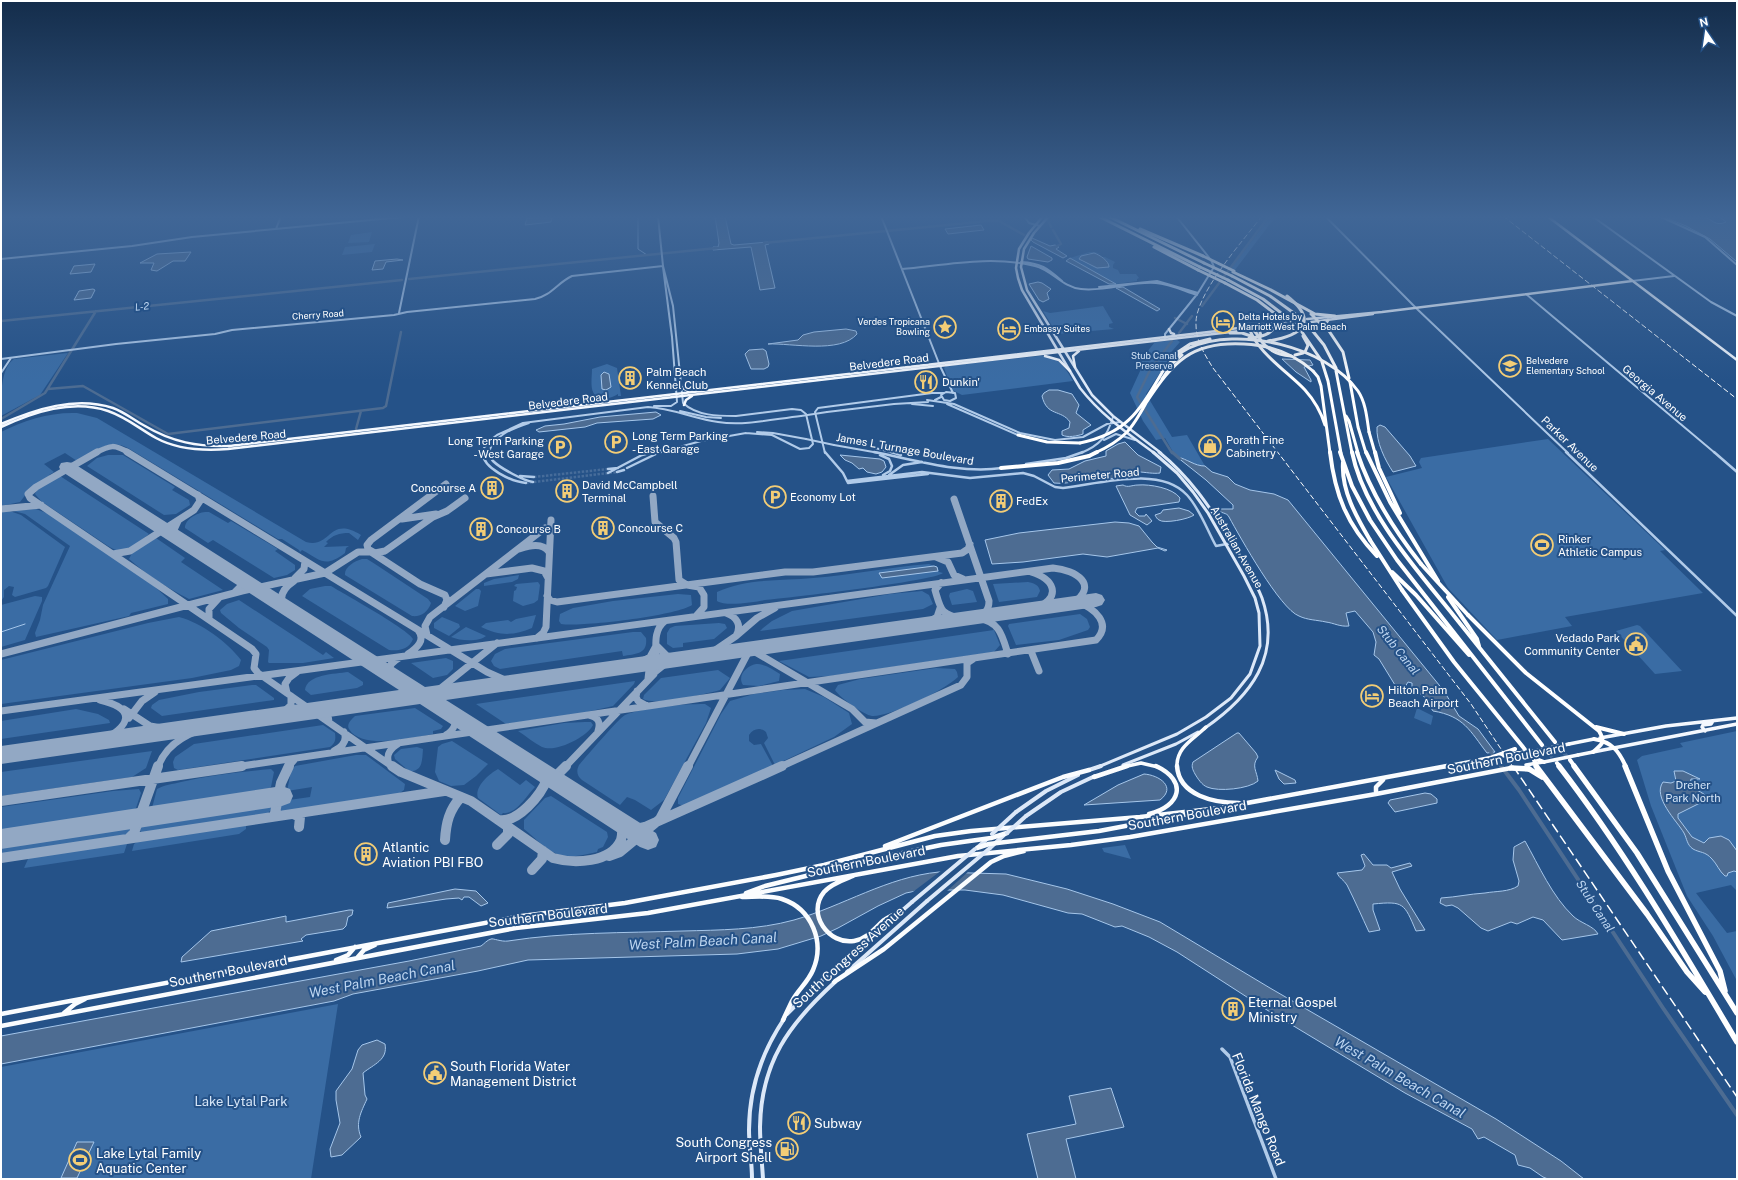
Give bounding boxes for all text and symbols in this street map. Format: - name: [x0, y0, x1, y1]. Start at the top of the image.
- north arrow: [1686, 12, 1726, 52]
- text: N: [1698, 15, 1709, 29]
- water label: L-2: [134, 299, 150, 313]
- street label: Cherry Road: [292, 307, 344, 322]
- hotel icon: Delta Hotels by Marriott West Palm Beach: [1210, 309, 1236, 335]
- place label: Delta Hotels by Marriott West Palm Beach: [1238, 311, 1346, 332]
- place icon: Verdes Tropicana Bowling: [932, 314, 958, 340]
- place label: Verdes Tropicana Bowling: [858, 316, 930, 337]
- hotel icon: Embassy Suites: [996, 316, 1022, 342]
- place label: Embassy Suites: [1024, 323, 1091, 334]
- park label: Stub Canal Preserve: [1131, 350, 1177, 371]
- street label: Belvedere Road: [848, 351, 930, 373]
- school or university icon: Belvedere Elementary School: [1497, 353, 1523, 379]
- place label: Belvedere Elementary School: [1526, 355, 1605, 376]
- street label: Georgia Avenue: [1620, 362, 1690, 424]
- building icon: Palm Beach Kennel Club: [617, 365, 643, 391]
- place label: Palm Beach Kennel Club: [646, 366, 709, 391]
- restaurant icon: Dunkin': [913, 369, 939, 395]
- place label: Dunkin': [942, 376, 980, 388]
- street label: Belvedere Road: [527, 390, 609, 412]
- street label: Parker Avenue: [1539, 414, 1601, 474]
- street label: Belvedere Road: [205, 428, 287, 446]
- parking icon: Long Term Parking - East Garage: [603, 429, 629, 455]
- place label: Long Term Parking - East Garage: [632, 430, 728, 455]
- street label: James L Turnage Boulevard: [835, 431, 975, 467]
- shop icon: Porath Fine Cabinetry: [1197, 433, 1223, 459]
- parking icon: Long Term Parking - West Garage: [547, 434, 573, 460]
- place label: Porath Fine Cabinetry: [1226, 434, 1284, 459]
- place label: Long Term Parking - West Garage: [448, 435, 544, 460]
- street label: Perimeter Road: [1060, 466, 1140, 484]
- building icon: Concourse A: [479, 475, 505, 501]
- building icon: David McCampbell Terminal: [554, 478, 580, 504]
- place label: David McCampbell Terminal: [582, 479, 678, 504]
- place label: Concourse A: [411, 482, 476, 494]
- parking icon: Economy Lot: [762, 484, 788, 510]
- building icon: FedEx: [988, 488, 1014, 514]
- place label: Economy Lot: [790, 491, 856, 503]
- place label: FedEx: [1016, 495, 1048, 507]
- street label: Australian Avenue: [1209, 504, 1265, 590]
- building icon: Concourse C: [590, 515, 616, 541]
- building icon: Concourse B: [468, 516, 494, 542]
- place label: Concourse C: [618, 522, 683, 534]
- place label: Concourse B: [496, 523, 561, 535]
- sports icon: Rinker Athletic Campus: [1529, 532, 1555, 558]
- place label: Rinker Athletic Campus: [1558, 533, 1642, 558]
- water label: Stub Canal: [1374, 622, 1422, 678]
- public building icon: Vedado Park Community Center: [1623, 631, 1649, 657]
- place label: Vedado Park Community Center: [1524, 632, 1620, 657]
- hotel icon: Hilton Palm Beach Airport: [1359, 683, 1385, 709]
- place label: Hilton Palm Beach Airport: [1388, 684, 1459, 709]
- street label: Southern Boulevard: [1446, 740, 1566, 777]
- park label: Dreher Park North: [1665, 779, 1721, 804]
- street label: Southern Boulevard: [1127, 798, 1248, 833]
- place label: Atlantic Aviation PBI FBO: [382, 840, 483, 870]
- building icon: Atlantic Aviation PBI FBO: [353, 841, 379, 867]
- street label: Southern Boulevard: [806, 843, 926, 880]
- water label: Stub Canal: [1573, 877, 1617, 935]
- street label: Southern Boulevard: [488, 901, 609, 930]
- street label: South Congress Avenue: [790, 903, 907, 1011]
- water label: West Palm Beach Canal: [628, 929, 778, 953]
- street label: Southern Boulevard: [168, 953, 288, 990]
- water label: West Palm Beach Canal: [308, 957, 456, 1001]
- place label: Eternal Gospel Ministry: [1248, 995, 1337, 1025]
- building icon: Eternal Gospel Ministry: [1220, 996, 1246, 1022]
- water label: West Palm Beach Canal: [1332, 1033, 1468, 1121]
- street label: Florida Mango Road: [1229, 1051, 1288, 1168]
- place label: South Florida Water Management District: [450, 1059, 576, 1089]
- public building icon: South Florida Water Management District: [422, 1060, 448, 1086]
- park label: Lake Lytal Park: [195, 1094, 287, 1109]
- restaurant icon: Subway: [786, 1110, 812, 1136]
- place label: Subway: [814, 1116, 862, 1131]
- place label: South Congress Airport Shell: [675, 1135, 772, 1165]
- fuel station icon: South Congress Airport Shell: [774, 1136, 800, 1162]
- place label: Lake Lytal Family Aquatic Center: [96, 1146, 201, 1176]
- sports icon: Lake Lytal Family Aquatic Center: [67, 1147, 93, 1173]

